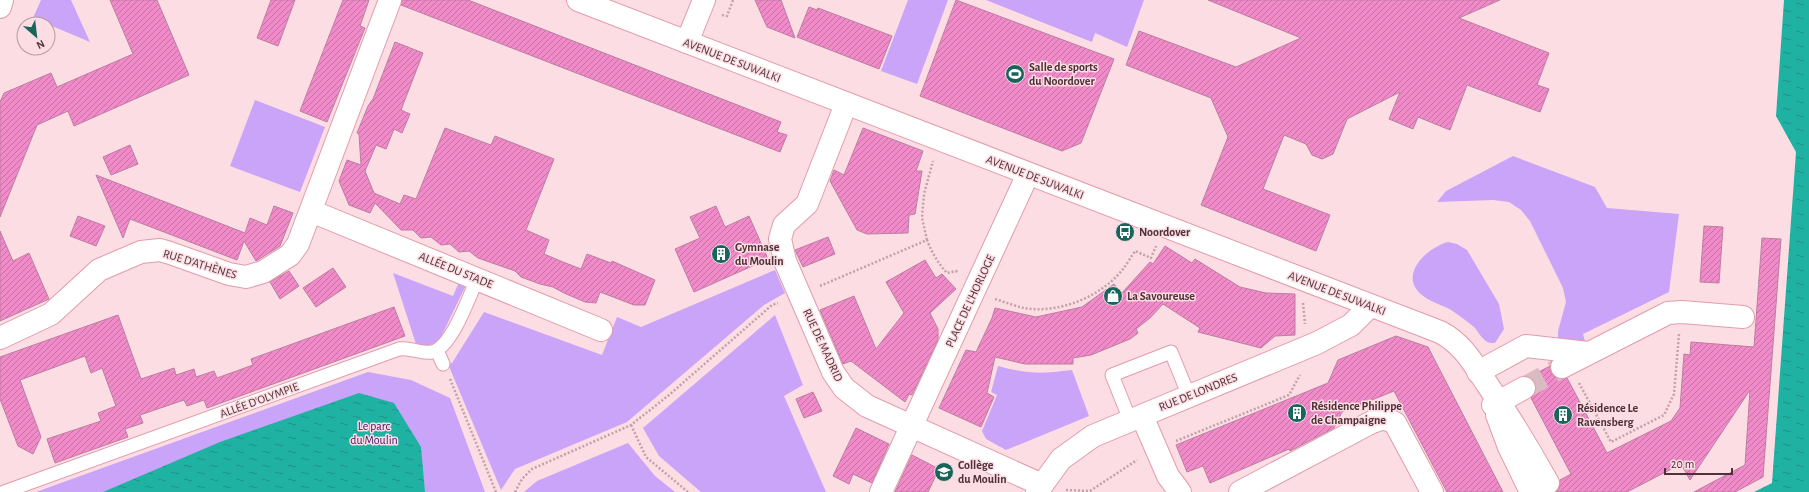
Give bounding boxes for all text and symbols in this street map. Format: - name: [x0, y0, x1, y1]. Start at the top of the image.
- north arrow: [16, 16, 56, 56]
- street label: AVENUE DE SUWALKI: [682, 36, 782, 84]
- text: N: [34, 38, 46, 51]
- place label: Salle de sports du Noordover: [1029, 61, 1098, 87]
- sports icon: Salle de sports du Noordover: [1004, 63, 1026, 85]
- street label: AVENUE DE SUWALKI: [985, 153, 1085, 201]
- bus stop icon: Noordover: [1114, 221, 1136, 243]
- place label: Noordover: [1139, 226, 1191, 238]
- place label: Gymnase du Moulin: [735, 241, 784, 267]
- building icon: Gymnase du Moulin: [710, 243, 732, 265]
- street label: RUE D'ATHÈNES: [162, 246, 239, 281]
- street label: ALLÉE DU STADE: [417, 249, 495, 290]
- street label: PLACE DE L'HORLOGE: [943, 253, 997, 349]
- street label: AVENUE DE SUWALKI: [1287, 269, 1387, 317]
- shop icon: La Savoureuse: [1102, 285, 1124, 307]
- place label: La Savoureuse: [1127, 290, 1195, 302]
- street label: RUE DE MADRID: [801, 307, 845, 384]
- street label: RUE DE LONDRES: [1157, 371, 1239, 413]
- street label: ALLÉE D'OLYMPIE: [218, 379, 300, 420]
- place label: Résidence Philippe de Champaigne: [1311, 400, 1402, 426]
- building icon: Résidence Philippe de Champaigne: [1286, 402, 1308, 424]
- place label: Résidence Le Ravensberg: [1577, 402, 1639, 428]
- building icon: Résidence Le Ravensberg: [1552, 404, 1574, 426]
- park label: Le parc du Moulin: [350, 420, 398, 446]
- scale bar: [1665, 450, 1732, 476]
- text: 20 m: [1671, 458, 1694, 470]
- place label: Collège du Moulin: [958, 459, 1007, 485]
- school or university icon: Collège du Moulin: [933, 461, 955, 483]

